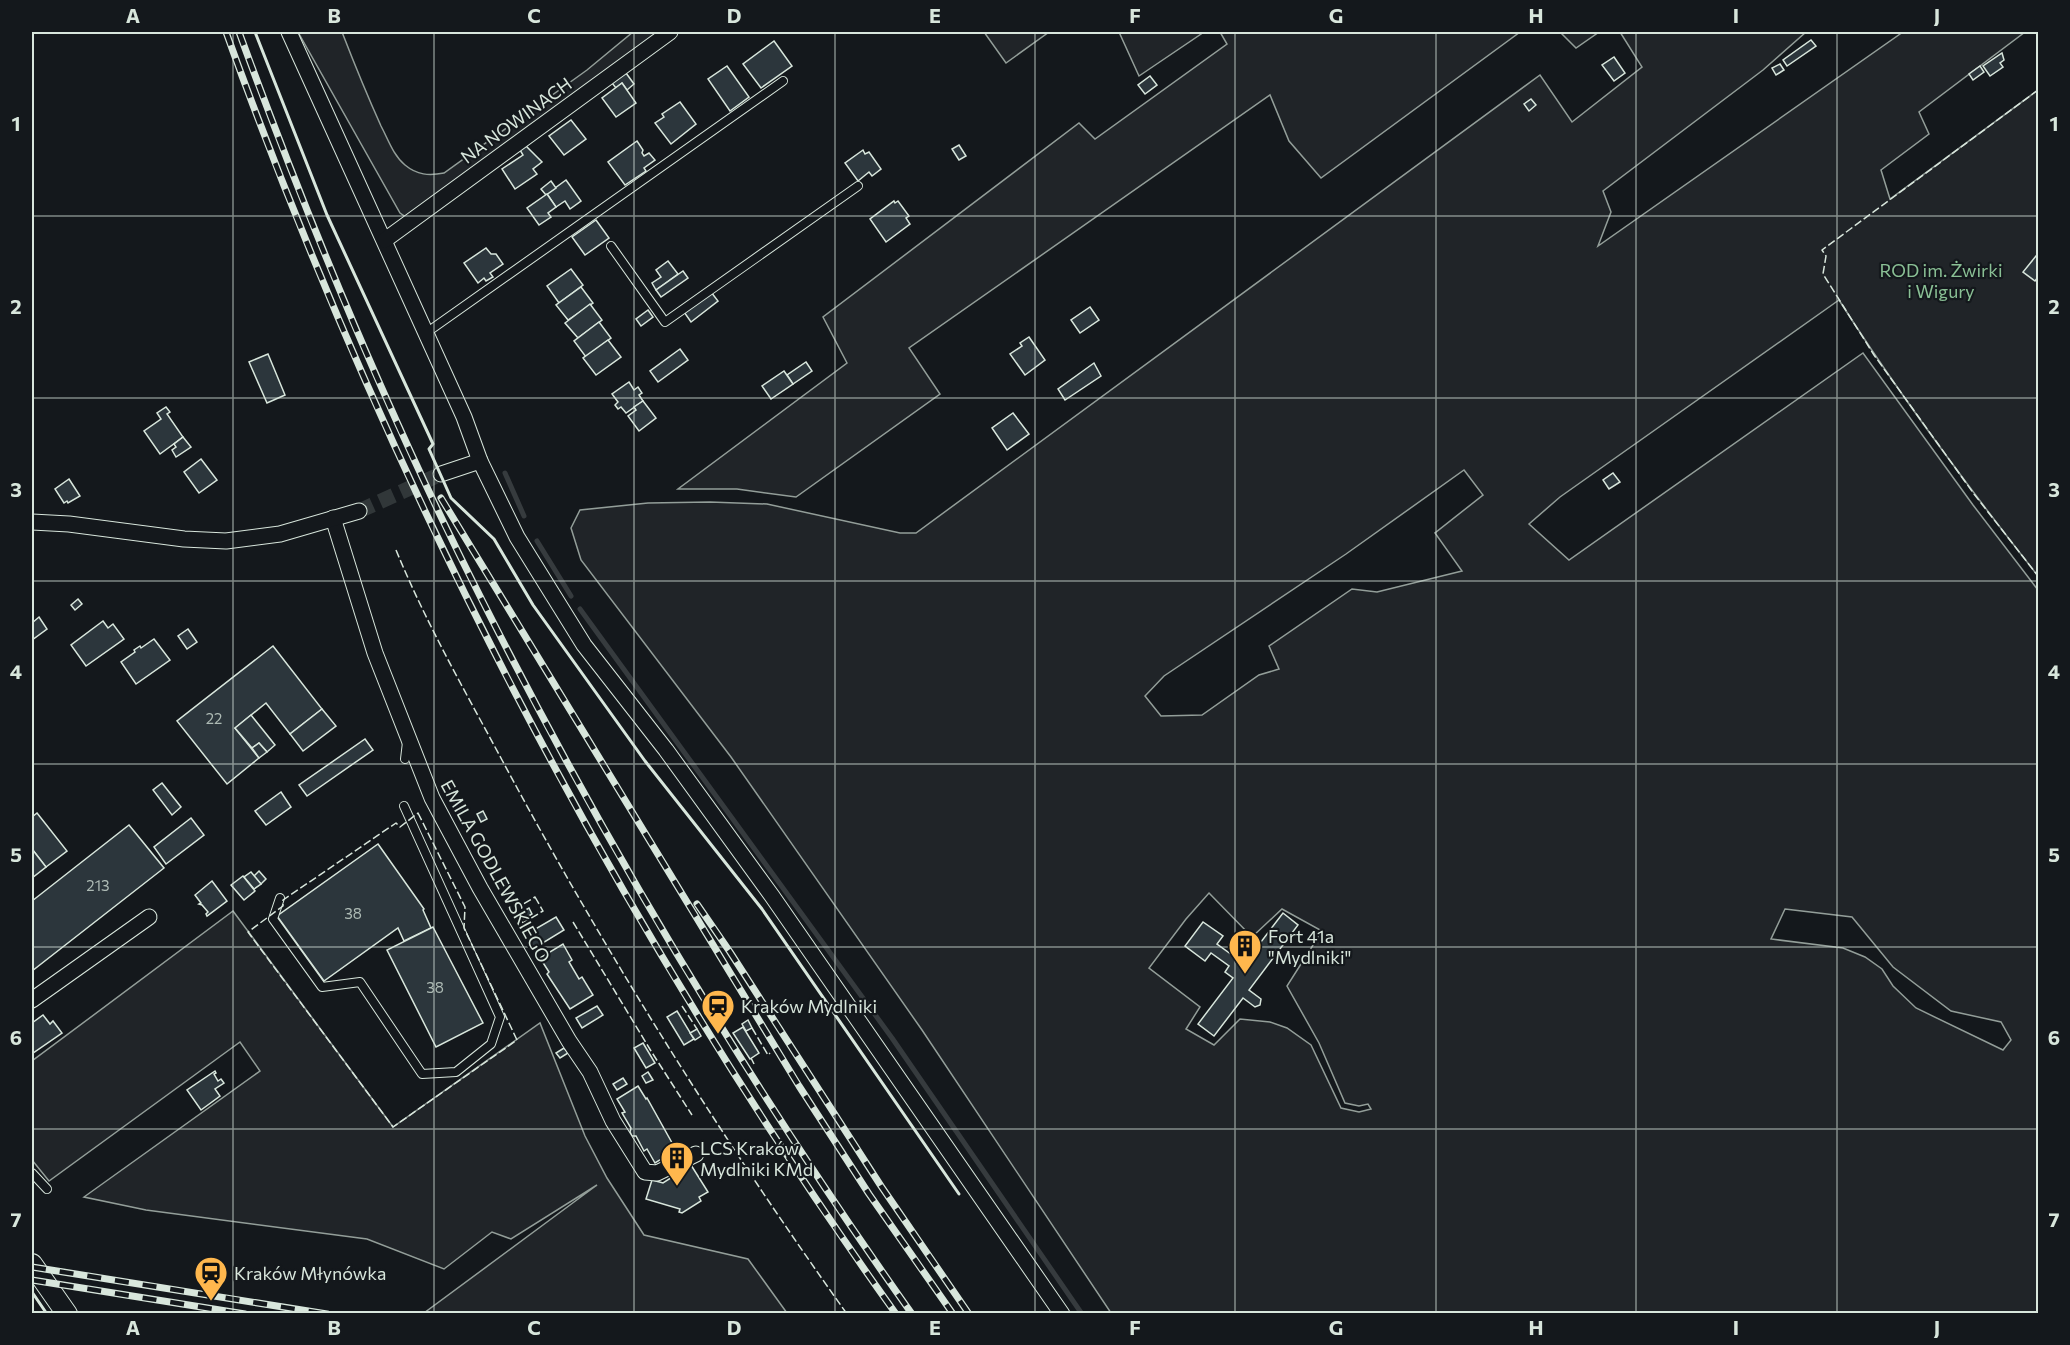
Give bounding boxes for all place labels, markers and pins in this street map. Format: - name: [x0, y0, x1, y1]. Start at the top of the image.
- place label: Fort 41a "Mydlniki": [1268, 925, 1351, 968]
- building icon: Fort 41a "Mydlniki": [1227, 928, 1263, 975]
- station icon: Kraków Mydlniki: [700, 988, 736, 1035]
- place label: Kraków Mydlniki: [741, 995, 877, 1017]
- place label: LCS Kraków Mydlniki KMd: [700, 1137, 813, 1180]
- building icon: LCS Kraków Mydlniki KMd: [659, 1140, 695, 1187]
- station icon: Kraków Młynówka: [193, 1255, 229, 1302]
- place label: Kraków Młynówka: [234, 1262, 386, 1284]

